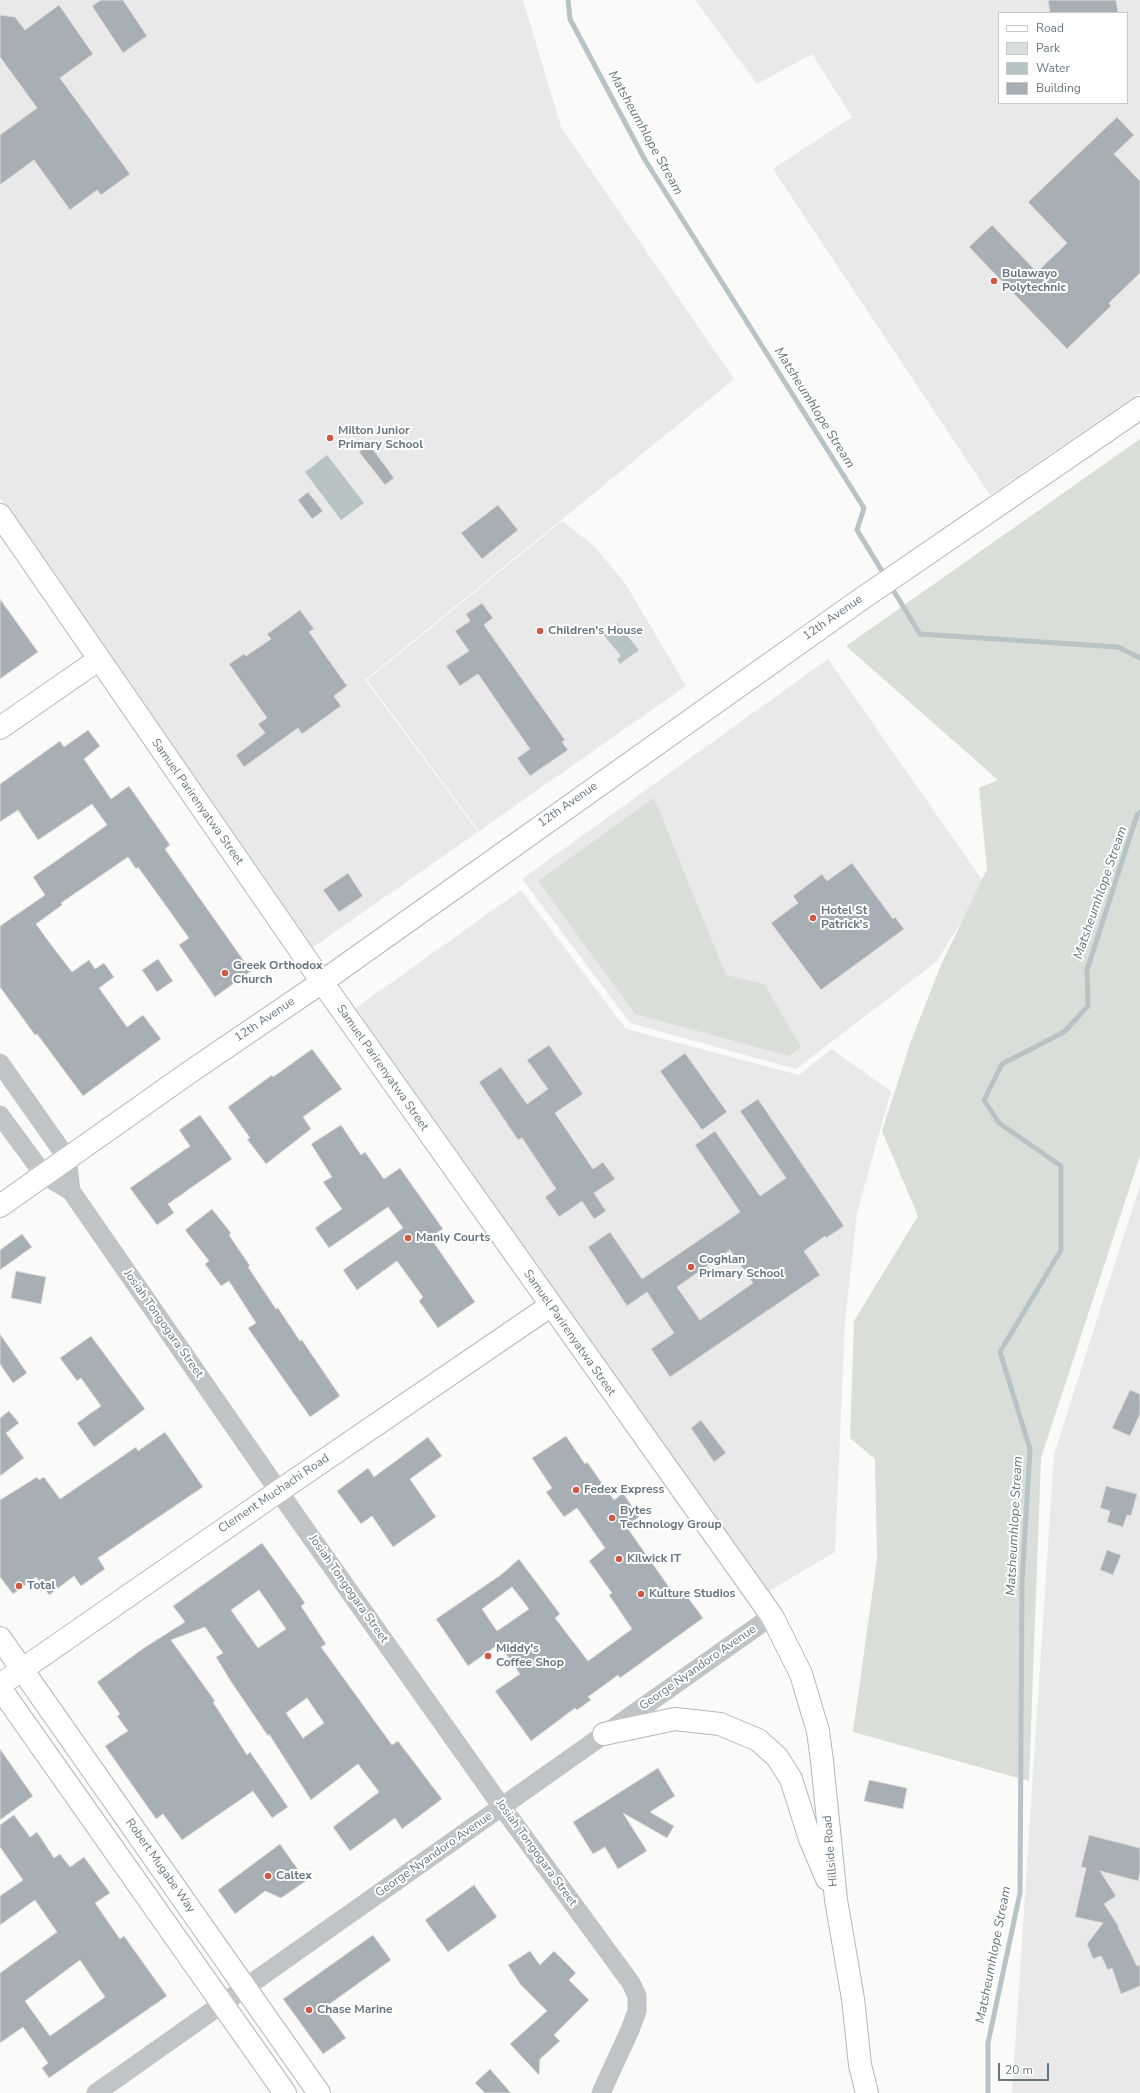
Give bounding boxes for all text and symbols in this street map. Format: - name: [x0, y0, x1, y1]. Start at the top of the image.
- legend: [998, 12, 1128, 104]
- text: Road: [1036, 20, 1064, 36]
- text: Park: [1036, 40, 1060, 56]
- text: Water: [1036, 60, 1070, 76]
- water label: Matsheumhlope Stream: [604, 68, 686, 198]
- text: Building: [1036, 80, 1081, 96]
- place label: Bulawayo Polytechnic: [1002, 267, 1066, 295]
- marker: Bulawayo Polytechnic: [989, 276, 999, 286]
- water label: Matsheumhlope Stream: [770, 345, 858, 471]
- place label: Milton Junior Primary School: [338, 424, 423, 452]
- marker: Milton Junior Primary School: [325, 433, 335, 443]
- street label: 12th Avenue: [800, 592, 866, 644]
- place label: Children's House: [548, 624, 643, 638]
- marker: Children's House: [535, 626, 545, 636]
- street label: Samuel Parirenyatwa Street: [148, 736, 246, 868]
- street label: 12th Avenue: [535, 779, 601, 831]
- water label: Matsheumhlope Stream: [1071, 824, 1131, 962]
- place label: Hotel St Patrick's: [821, 904, 868, 932]
- marker: Hotel St Patrick's: [808, 913, 818, 923]
- place label: Greek Orthodox Church: [233, 959, 323, 987]
- marker: Greek Orthodox Church: [220, 968, 230, 978]
- street label: 12th Avenue: [232, 995, 298, 1045]
- street label: Samuel Parirenyatwa Street: [333, 1002, 431, 1134]
- place label: Manly Courts: [416, 1231, 490, 1245]
- marker: Manly Courts: [403, 1233, 413, 1243]
- place label: Coghlan Primary School: [699, 1253, 784, 1281]
- marker: Coghlan Primary School: [686, 1262, 696, 1272]
- street label: Josiah Tongogara Street: [120, 1267, 206, 1381]
- street label: Samuel Parirenyatwa Street: [520, 1267, 618, 1399]
- street label: Clement Muchachi Road: [216, 1452, 332, 1536]
- water label: Matsheumhlope Stream: [1004, 1456, 1026, 1596]
- place label: Fedex Express: [584, 1483, 664, 1497]
- marker: Fedex Express: [571, 1485, 581, 1495]
- place label: Bytes Technology Group: [620, 1504, 722, 1532]
- marker: Bytes Technology Group: [607, 1513, 617, 1523]
- street label: Josiah Tongogara Street: [305, 1532, 391, 1646]
- place label: Kilwick IT: [627, 1552, 681, 1566]
- marker: Kilwick IT: [614, 1554, 624, 1564]
- place label: Total: [27, 1579, 55, 1593]
- marker: Total: [14, 1581, 24, 1591]
- place label: Kulture Studios: [649, 1587, 735, 1601]
- marker: Kulture Studios: [636, 1589, 646, 1599]
- street label: George Nyandoro Avenue: [637, 1622, 759, 1714]
- place label: Middy's Coffee Shop: [496, 1642, 564, 1670]
- marker: Middy's Coffee Shop: [483, 1651, 493, 1661]
- street label: Josiah Tongogara Street: [492, 1797, 580, 1909]
- street label: George Nyandoro Avenue: [373, 1809, 495, 1901]
- street label: Hillside Road: [821, 1815, 841, 1887]
- street label: Robert Mugabe Way: [122, 1816, 198, 1916]
- place label: Caltex: [276, 1869, 312, 1883]
- marker: Caltex: [263, 1871, 273, 1881]
- water label: Matsheumhlope Stream: [973, 1885, 1015, 2025]
- place label: Chase Marine: [317, 2003, 393, 2017]
- marker: Chase Marine: [304, 2005, 314, 2015]
- scale bar: [1000, 2055, 1051, 2081]
- text: 20 m: [1005, 2062, 1033, 2078]

